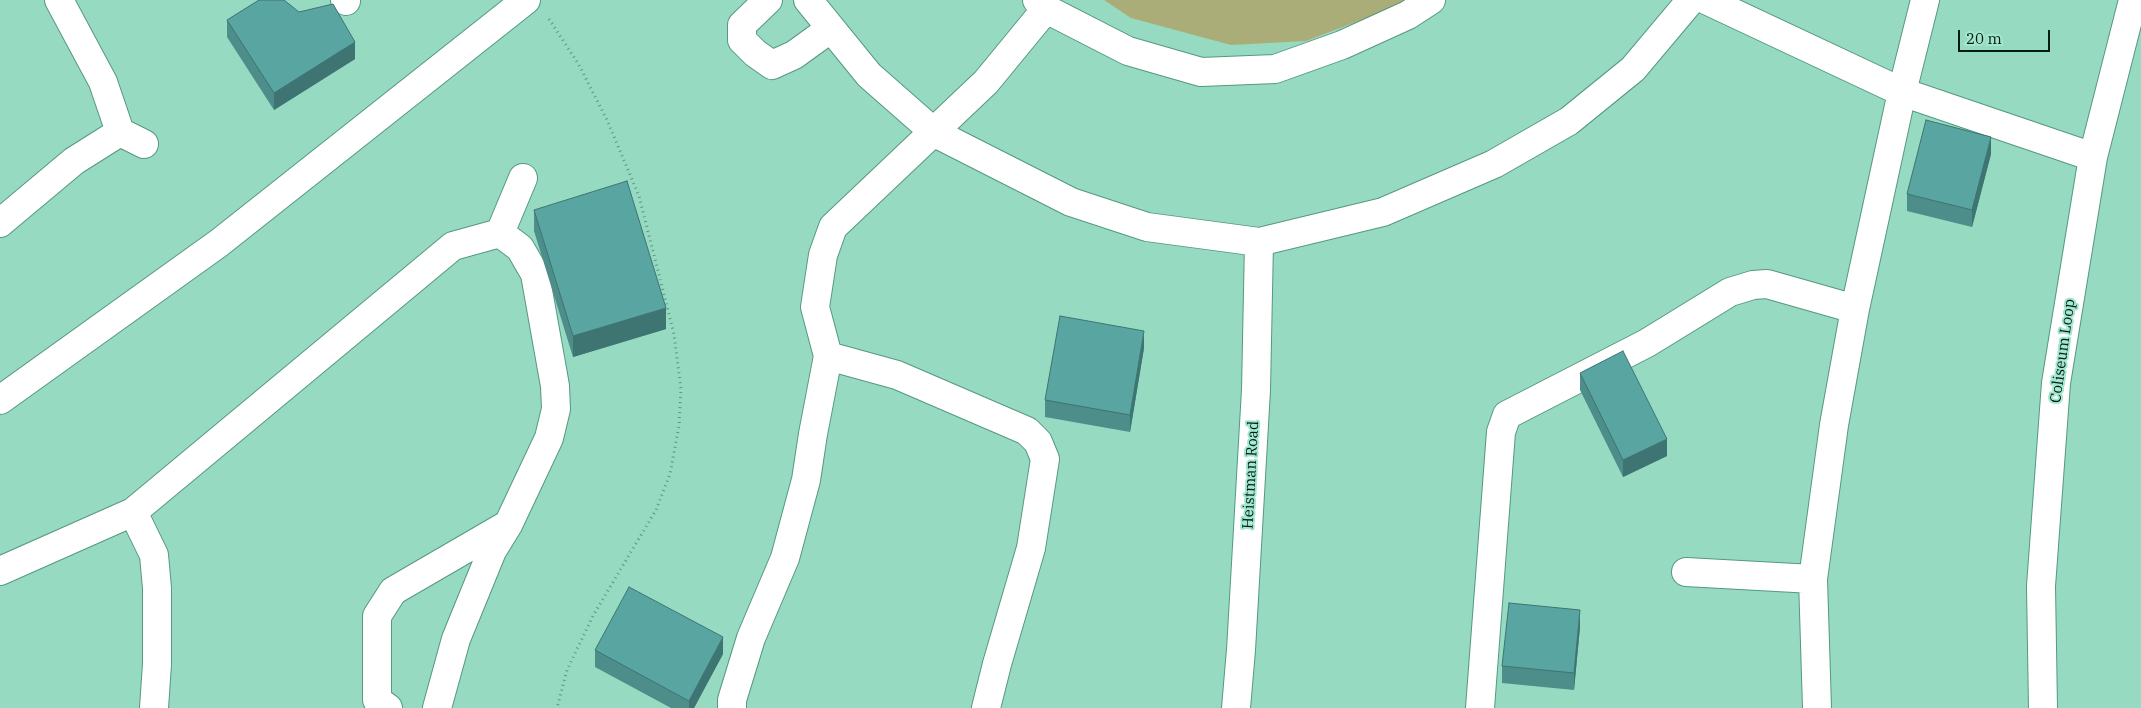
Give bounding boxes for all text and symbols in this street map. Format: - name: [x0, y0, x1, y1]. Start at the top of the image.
- scale bar: [1961, 20, 2054, 52]
- text: 20 m: [1966, 29, 2002, 48]
- street label: Coliseum Loop: [2047, 298, 2079, 404]
- street label: Heistman Road: [1239, 420, 1263, 530]

